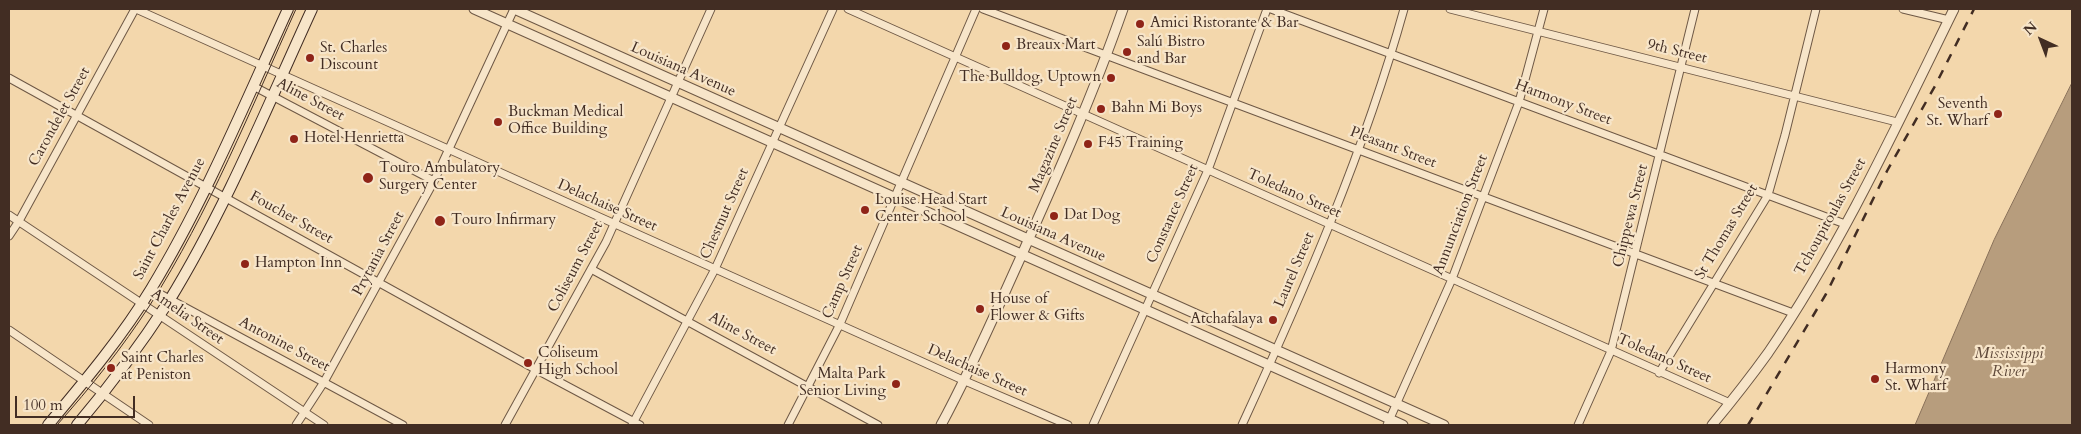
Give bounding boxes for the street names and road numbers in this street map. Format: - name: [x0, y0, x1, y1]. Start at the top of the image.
- street label: 9th Street: [1645, 36, 1709, 68]
- street label: Louisiana Avenue: [628, 39, 738, 101]
- street label: Carondelet Street: [25, 64, 95, 170]
- street label: Aline Street: [273, 75, 347, 125]
- street label: Harmony Street: [1512, 76, 1614, 130]
- street label: Magazine Street: [1026, 95, 1082, 195]
- street label: Pleasant Street: [1347, 123, 1439, 173]
- street label: Annunciation Street: [1430, 152, 1492, 278]
- street label: Saint Charles Avenue: [130, 155, 210, 283]
- street label: Tchoupitoulas Street: [1791, 155, 1871, 279]
- street label: Constance Street: [1143, 162, 1203, 266]
- street label: Chippewa Street: [1610, 163, 1652, 269]
- street label: Toledano Street: [1244, 165, 1344, 223]
- street label: Chestnut Street: [697, 166, 753, 262]
- street label: Delachaise Street: [554, 176, 660, 236]
- street label: St Thomas Street: [1691, 181, 1763, 283]
- street label: Foucher Street: [246, 188, 336, 248]
- street label: Louisiana Avenue: [998, 204, 1108, 266]
- street label: Prytania Street: [349, 209, 409, 299]
- street label: Coliseum Street: [544, 218, 608, 316]
- street label: Laurel Street: [1271, 230, 1319, 310]
- street label: Camp Street: [819, 242, 867, 322]
- street label: Amelia Street: [147, 285, 227, 349]
- street label: Aline Street: [705, 309, 779, 359]
- street label: Antonine Street: [236, 314, 332, 376]
- street label: Toledano Street: [1614, 330, 1714, 388]
- street label: Delachaise Street: [924, 341, 1030, 401]

